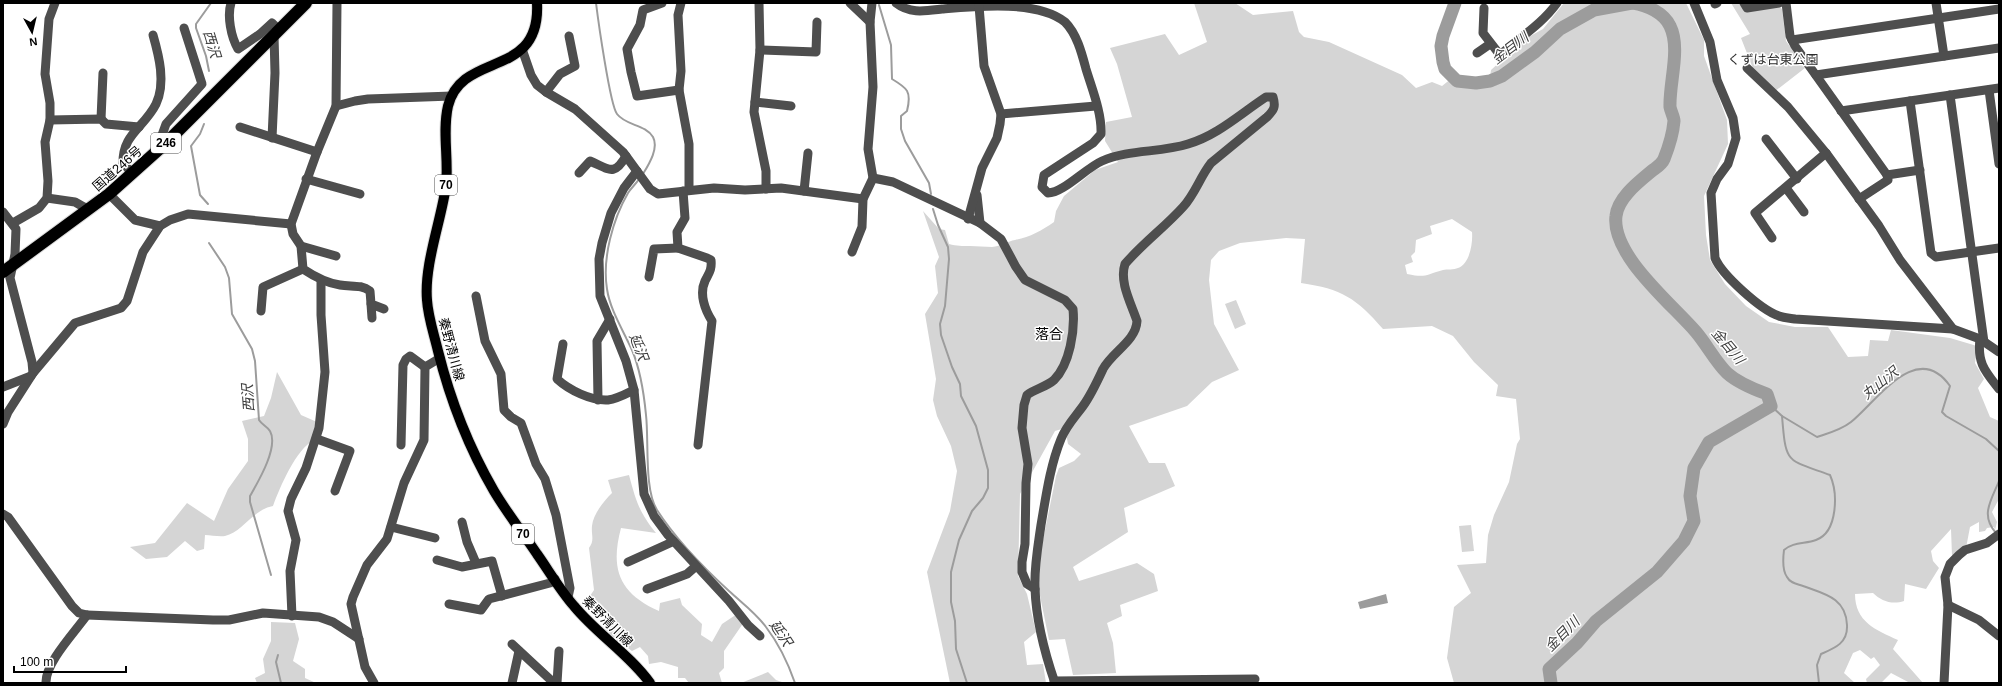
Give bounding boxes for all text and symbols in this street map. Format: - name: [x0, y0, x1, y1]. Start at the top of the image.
- north arrow: [12, 12, 52, 52]
- water label: 西沢: [200, 28, 224, 62]
- water label: 金目川: [1488, 28, 1533, 67]
- text: N: [29, 35, 38, 48]
- park label: くずは台東公園: [1727, 52, 1819, 67]
- road number: 246: [151, 133, 181, 153]
- street label: 国道246号: [90, 143, 145, 194]
- road number: 70: [435, 175, 457, 195]
- street label: 秦野清川線: [436, 316, 467, 382]
- water label: 金目川: [1708, 325, 1749, 369]
- district label: 落合: [1035, 326, 1063, 342]
- water label: 延沢: [627, 331, 652, 365]
- water label: 丸山沢: [1859, 362, 1903, 402]
- water label: 西沢: [239, 381, 257, 413]
- road number: 70: [512, 524, 534, 544]
- street label: 秦野清川線: [579, 593, 636, 650]
- water label: 金目川: [1541, 612, 1584, 655]
- water label: 延沢: [767, 617, 797, 651]
- scale bar: [14, 648, 126, 674]
- text: 100 m: [20, 655, 53, 669]

